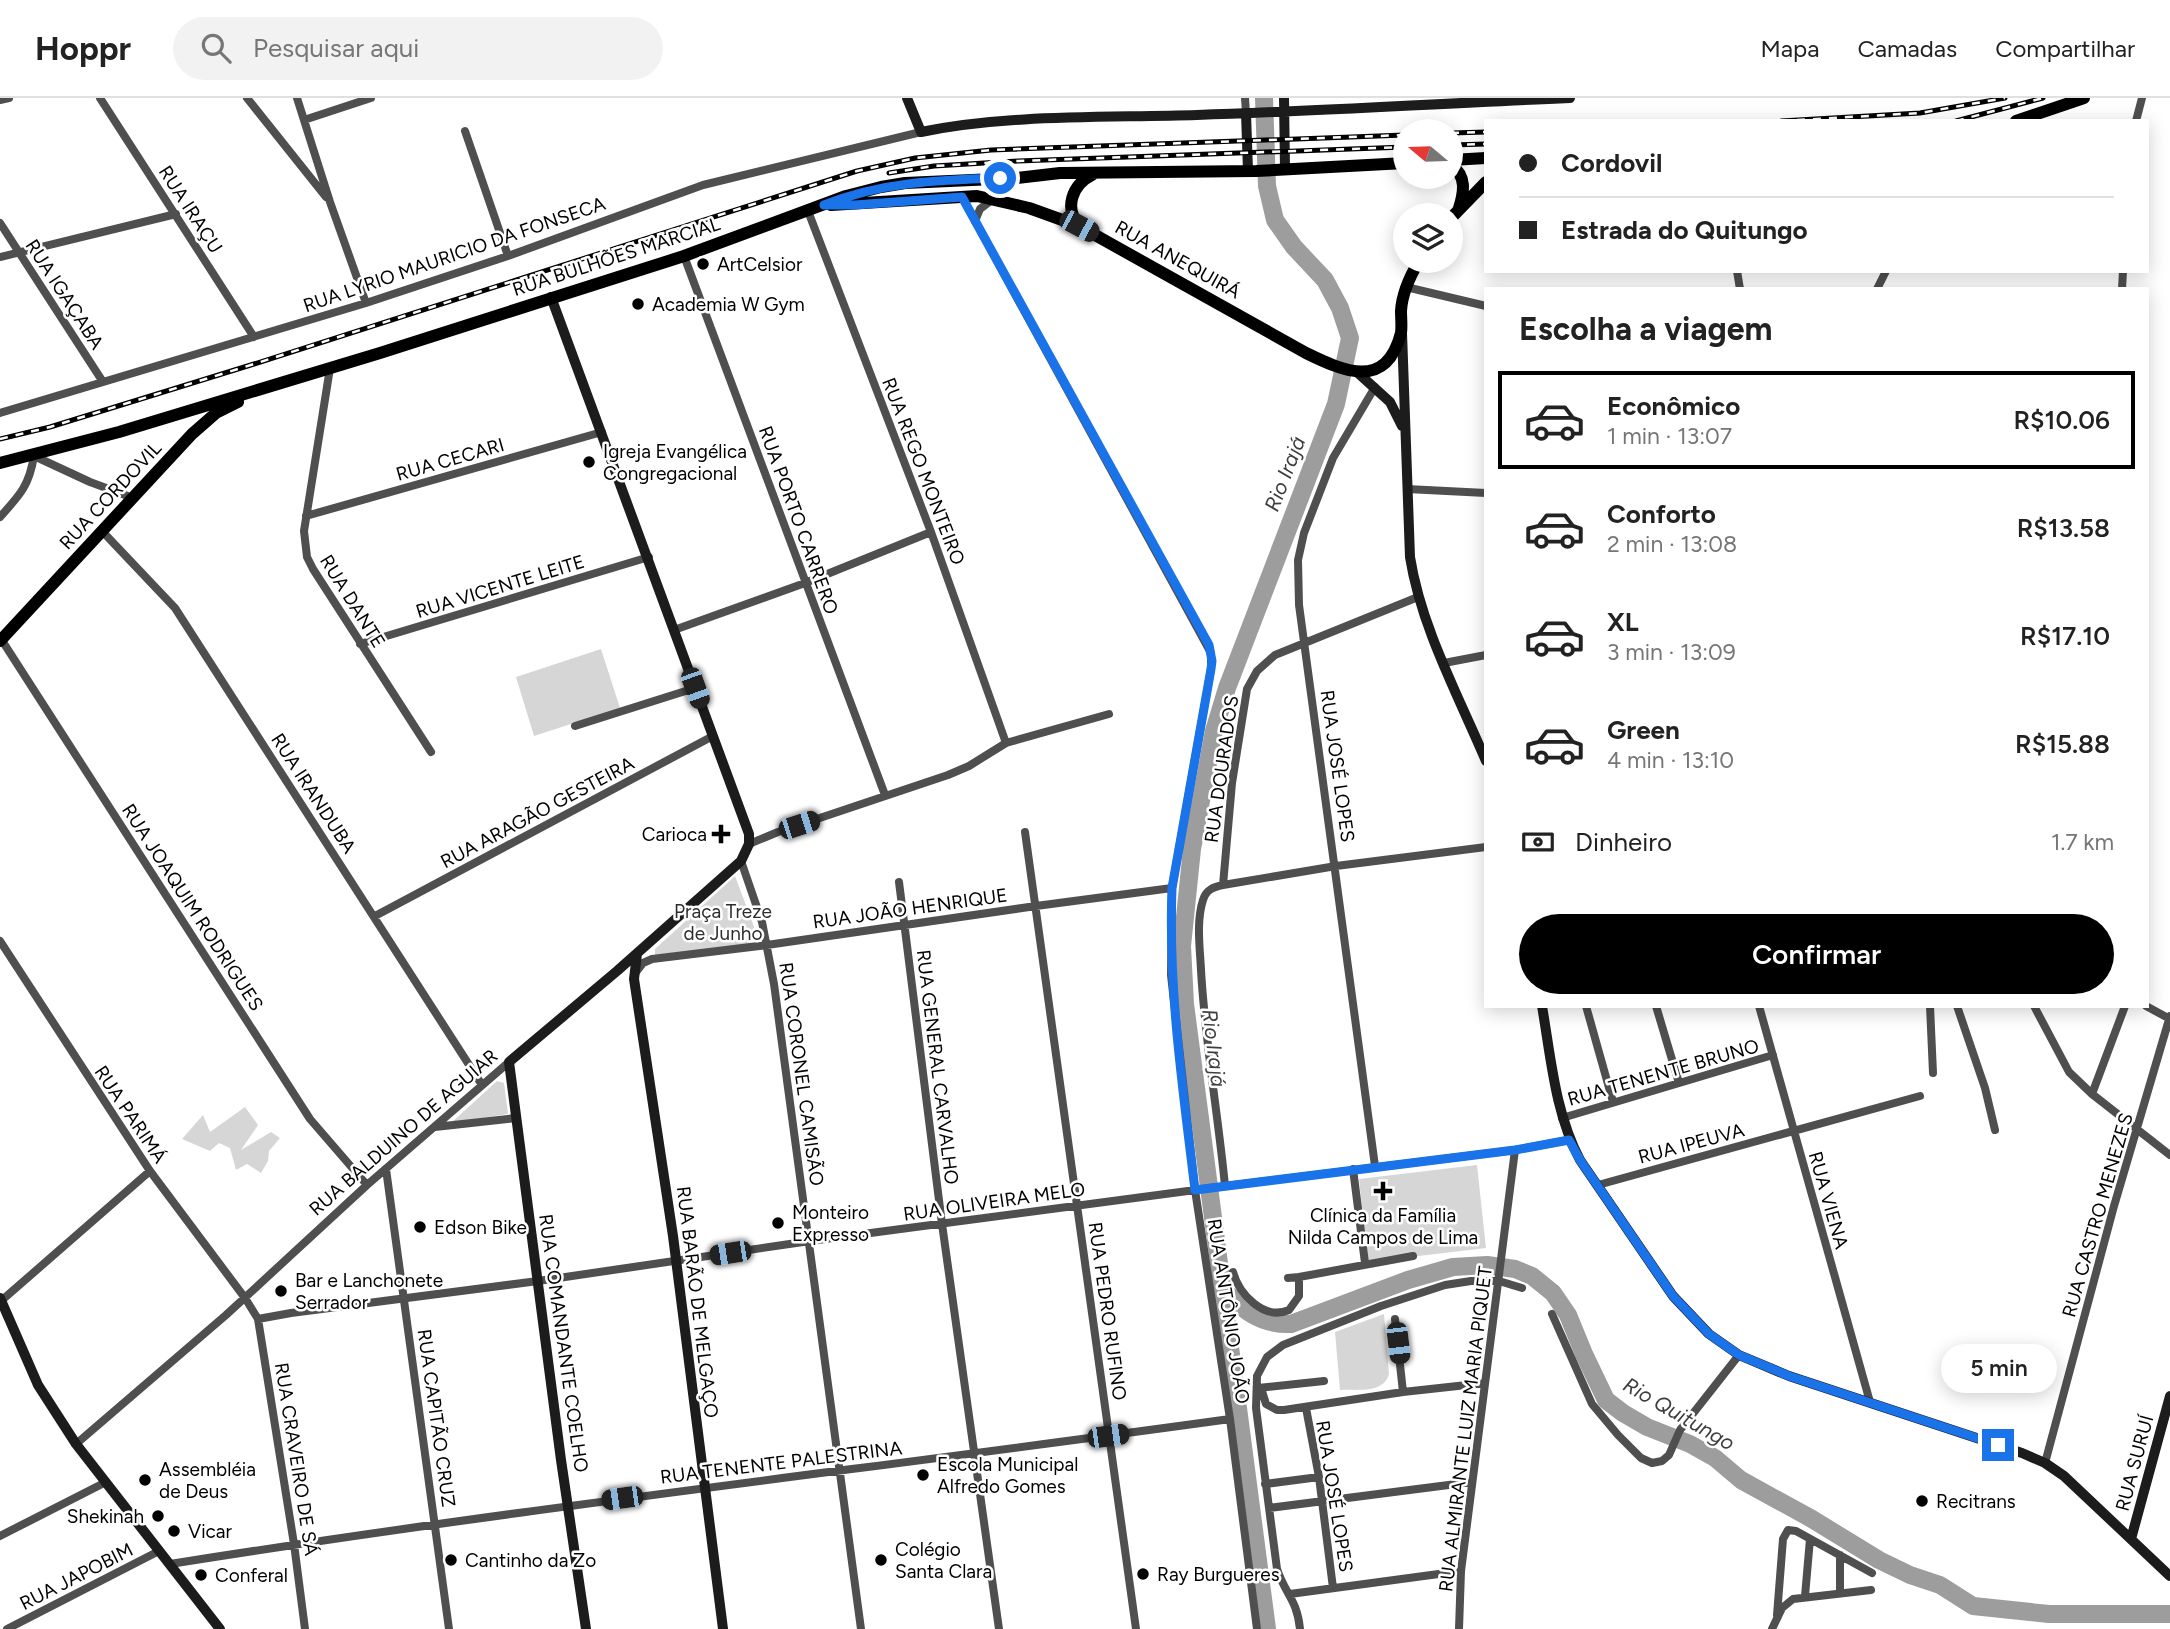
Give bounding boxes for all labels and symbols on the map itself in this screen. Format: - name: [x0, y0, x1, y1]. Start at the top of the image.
- north arrow: [1393, 119, 1463, 189]
- street label: RUA IRAÇU: [154, 161, 227, 257]
- route start: [984, 162, 1016, 194]
- street label: RUA LYRIO MAURICIO DA FONSECA: [300, 192, 608, 317]
- car: [1056, 207, 1103, 245]
- street label: RUA BULHÕES MARCIAL: [509, 212, 723, 301]
- street label: RUA ANEQUIRÁ: [1111, 215, 1245, 303]
- street label: RUA IGAÇABA: [21, 235, 109, 354]
- place label: ArtCelsior: [717, 253, 803, 276]
- marker: ArtCelsior: [695, 256, 711, 272]
- place label: Academia W Gym: [652, 293, 805, 316]
- marker: Academia W Gym: [630, 296, 646, 312]
- street label: RUA REGO MONTEIRO: [877, 374, 970, 568]
- street label: RUA PORTO CARRERO: [754, 423, 843, 617]
- street label: RUA CECARI: [393, 433, 507, 486]
- water label: Rio Irajá: [1259, 433, 1310, 515]
- street label: RUA CORDOVIL: [55, 437, 166, 554]
- place label: Igreja Evangélica Congregacional: [603, 440, 747, 485]
- marker: Igreja Evangélica Congregacional: [581, 454, 597, 470]
- street label: RUA VICENTE LEITE: [413, 550, 587, 623]
- street label: RUA DANTE: [315, 551, 390, 652]
- car: [678, 665, 713, 711]
- street label: RUA JOSÉ LOPES: [1315, 689, 1360, 844]
- street label: RUA DOURADOS: [1200, 694, 1243, 844]
- street label: RUA IRANDUBA: [266, 729, 361, 858]
- street label: RUA ARAGÃO GESTEIRA: [437, 752, 638, 873]
- street label: RUA JOAQUIM RODRIGUES: [117, 800, 268, 1015]
- car: [776, 809, 823, 841]
- place label: Carioca: [642, 823, 707, 846]
- marker: Carioca: [713, 826, 729, 842]
- street label: RUA JOÃO HENRIQUE: [811, 883, 1009, 934]
- park label: Praça Treze de Junho: [674, 900, 772, 945]
- street label: RUA GENERAL CARVALHO: [912, 948, 963, 1186]
- street label: RUA CORONEL CAMISÃO: [774, 961, 829, 1187]
- water label: Rio Irajá: [1197, 1008, 1232, 1088]
- street label: RUA TENENTE BRUNO: [1565, 1034, 1762, 1111]
- street label: RUA BALDUINO DE AGUIAR: [304, 1044, 502, 1221]
- street label: RUA PARIMÁ: [90, 1061, 172, 1168]
- street label: RUA CASTRO MENEZES: [2057, 1110, 2138, 1320]
- street label: RUA IPEUVA: [1636, 1118, 1747, 1169]
- street label: RUA VIENA: [1804, 1149, 1853, 1252]
- street label: RUA OLIVEIRA MELO: [902, 1177, 1086, 1226]
- marker: Clínica da Família Nilda Campos de Lima: [1373, 1181, 1393, 1201]
- street label: RUA BARÃO DE MELGAÇO: [672, 1185, 723, 1419]
- place label: Monteiro Expresso: [792, 1201, 869, 1246]
- place label: Clínica da Família Nilda Campos de Lima: [1288, 1204, 1478, 1249]
- street label: RUA COMANDANTE COELHO: [534, 1212, 593, 1474]
- marker: Monteiro Expresso: [770, 1215, 786, 1231]
- place label: Edson Bike: [434, 1216, 527, 1239]
- street label: RUA ANTÔNIO JOÃO: [1203, 1217, 1255, 1405]
- marker: Edson Bike: [412, 1219, 428, 1235]
- street label: RUA PEDRO RUFINO: [1084, 1220, 1131, 1402]
- car: [708, 1239, 753, 1267]
- street label: RUA ALMIRANTE LUIZ MARIA PIQUET: [1434, 1264, 1497, 1593]
- place label: Bar e Lanchonete Serrador: [295, 1269, 443, 1314]
- marker: Bar e Lanchonete Serrador: [273, 1283, 289, 1299]
- car: [1386, 1321, 1411, 1365]
- street label: RUA CAPITÃO CRUZ: [413, 1328, 460, 1509]
- callout: 5 min: [1940, 1344, 2056, 1392]
- street label: RUA CRAVEIRO DE SÁ: [270, 1361, 323, 1557]
- water label: Rio Quitungo: [1619, 1372, 1739, 1456]
- street label: RUA SURUÍ: [2111, 1412, 2159, 1514]
- street label: RUA JOSÉ LOPES: [1311, 1419, 1358, 1574]
- car: [1086, 1423, 1131, 1449]
- route end: [1982, 1429, 2014, 1461]
- street label: RUA TENENTE PALESTRINA: [659, 1436, 903, 1489]
- place label: Escola Municipal Alfredo Gomes: [937, 1453, 1078, 1498]
- place label: Assembléia de Deus: [159, 1458, 256, 1503]
- marker: Escola Municipal Alfredo Gomes: [915, 1467, 931, 1483]
- marker: Assembléia de Deus: [137, 1472, 153, 1488]
- car: [600, 1485, 645, 1511]
- place label: Recitrans: [1936, 1490, 2016, 1513]
- marker: Recitrans: [1914, 1493, 1930, 1509]
- place label: Shekinah: [67, 1505, 144, 1528]
- marker: Shekinah: [150, 1508, 166, 1524]
- place label: Vicar: [188, 1520, 233, 1543]
- marker: Vicar: [166, 1523, 182, 1539]
- street label: RUA JAPOBIM: [16, 1538, 137, 1615]
- place label: Colégio Santa Clara: [895, 1538, 992, 1583]
- place label: Cantinho da Zo: [465, 1549, 596, 1572]
- marker: Cantinho da Zo: [443, 1552, 459, 1568]
- marker: Colégio Santa Clara: [873, 1552, 889, 1568]
- place label: Ray Burgueres: [1157, 1563, 1280, 1586]
- place label: Conferal: [215, 1564, 288, 1587]
- marker: Ray Burgueres: [1135, 1566, 1151, 1582]
- marker: Conferal: [193, 1567, 209, 1583]

